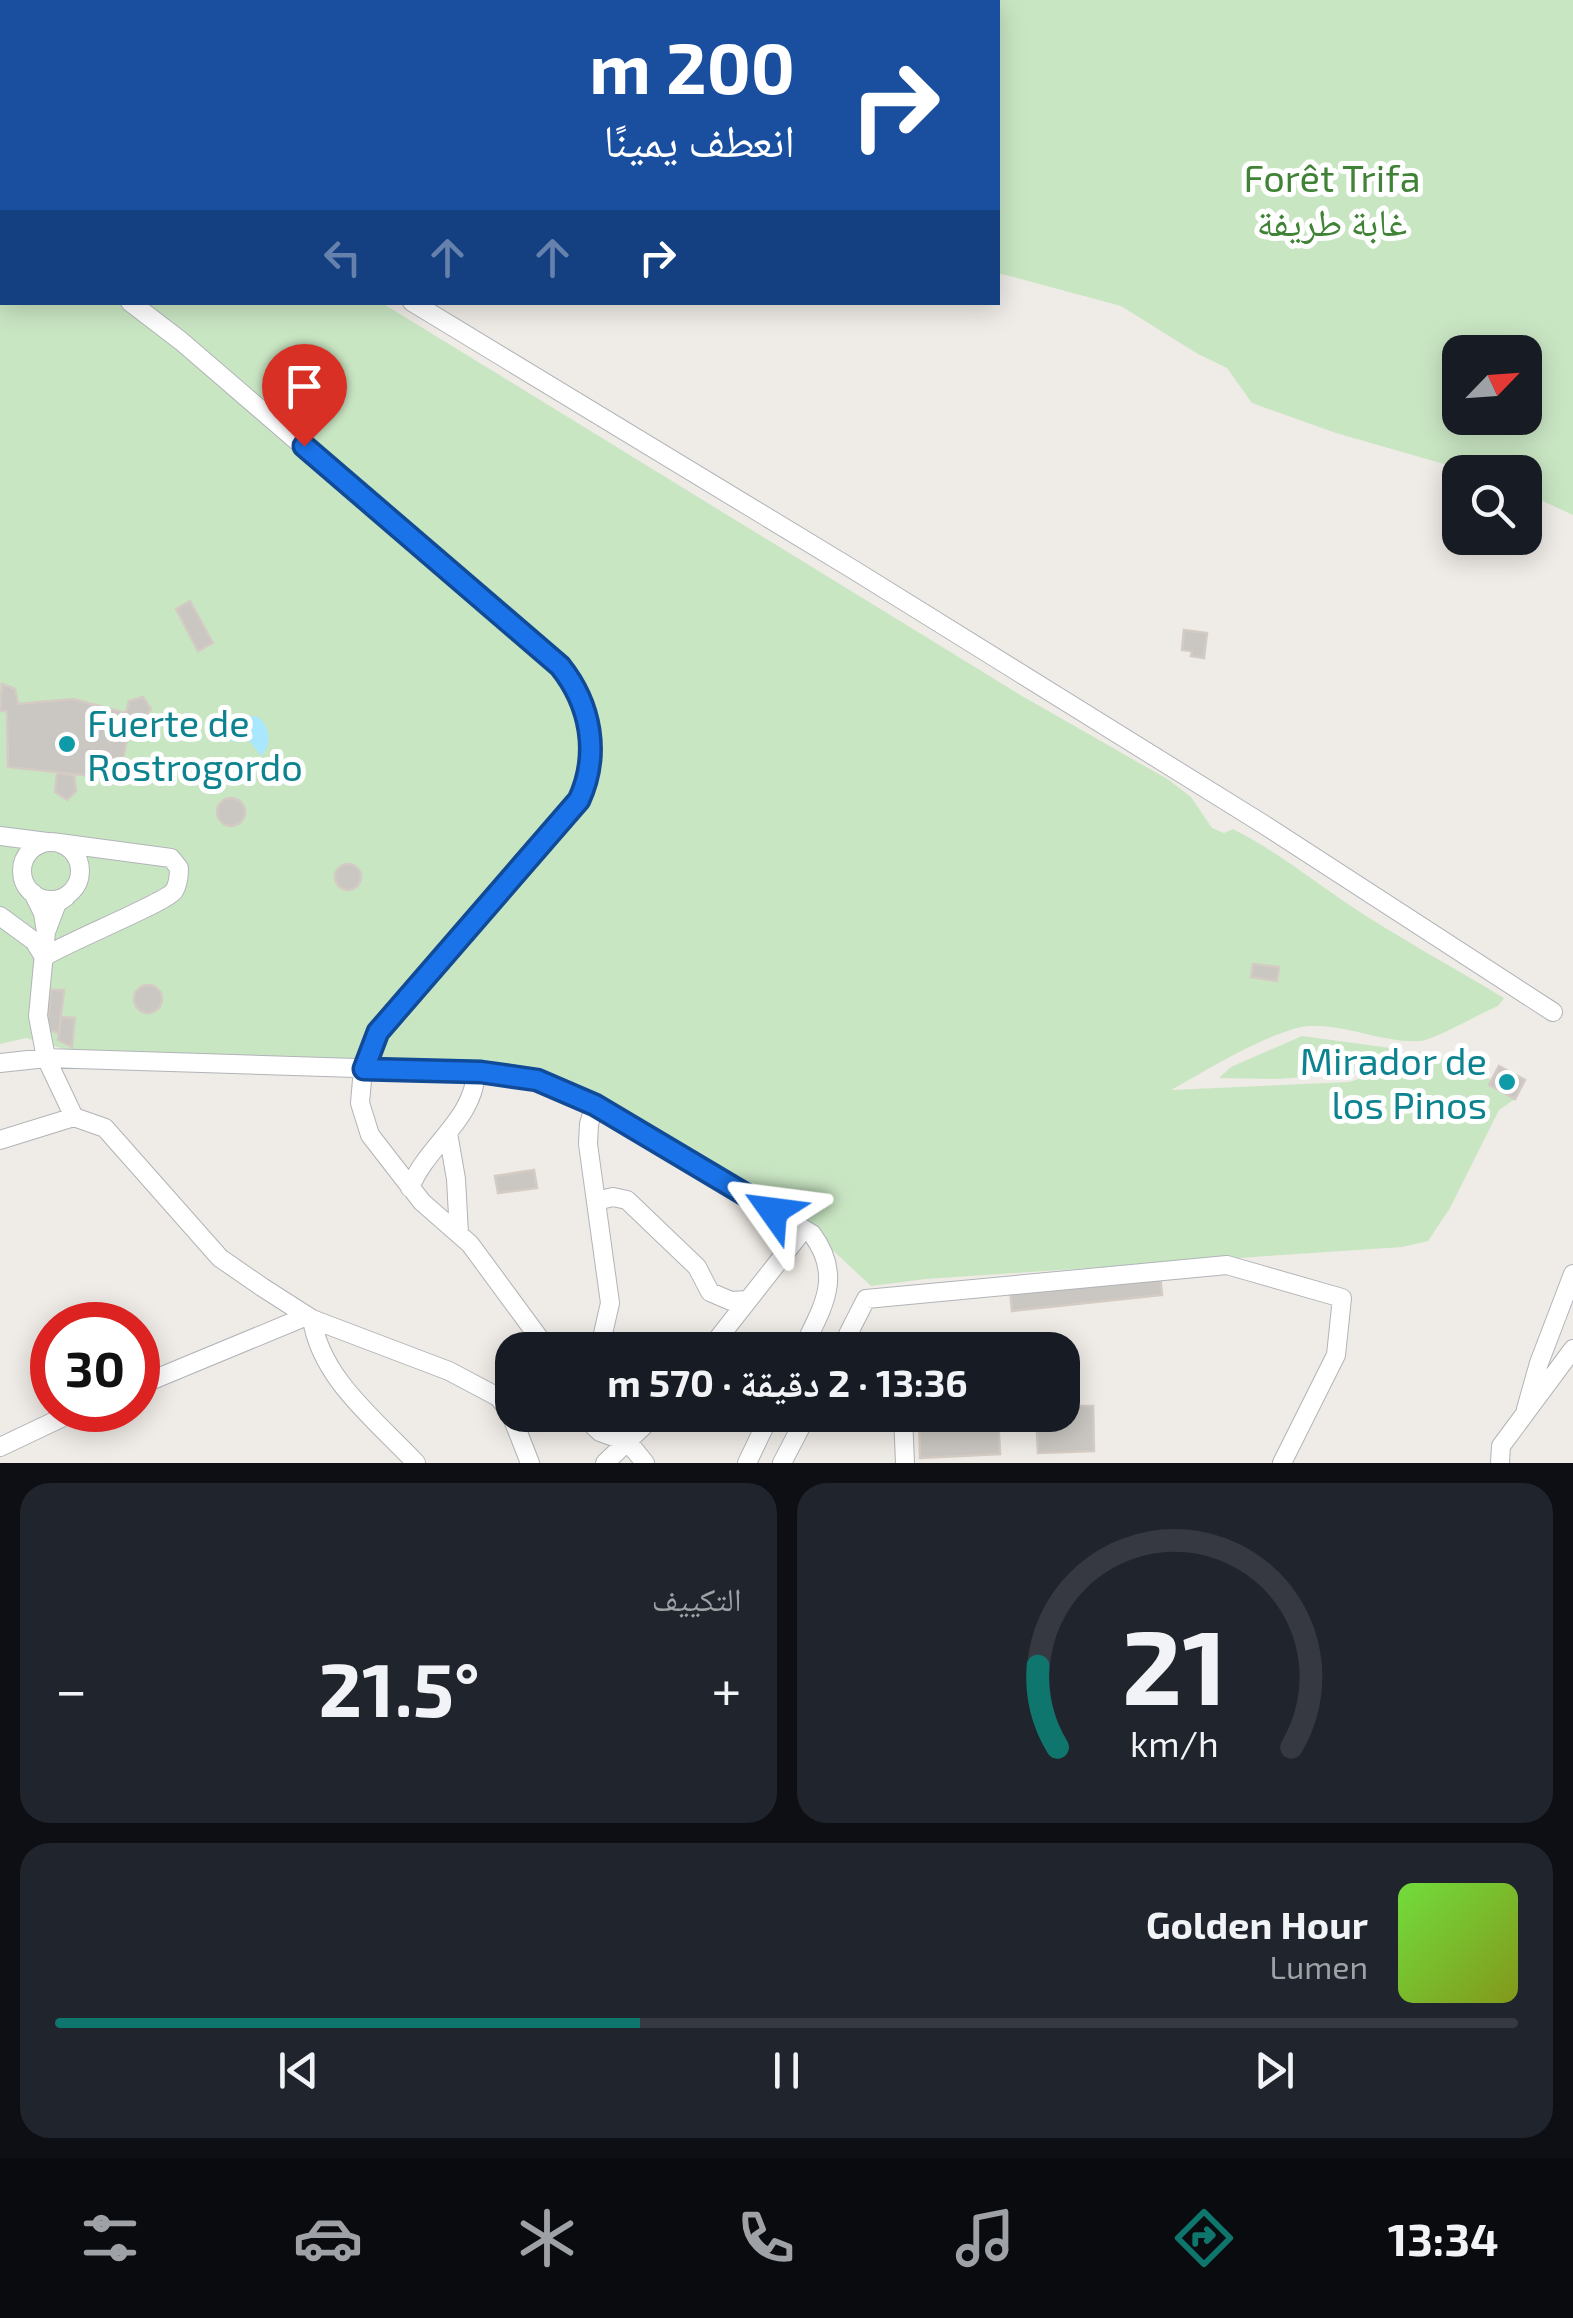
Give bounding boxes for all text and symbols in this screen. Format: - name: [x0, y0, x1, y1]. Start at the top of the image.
- text: 200 m: [589, 24, 795, 108]
- icon: right: [830, 40, 960, 170]
- text: انعطف يمينًا: [603, 112, 795, 166]
- park label: Forêt Trifa غابة طريفة: [1243, 154, 1421, 244]
- icon: left: [315, 230, 370, 285]
- icon: ahead: [420, 230, 475, 285]
- icon: ahead: [525, 230, 580, 285]
- icon: right: [630, 230, 685, 285]
- north arrow: [1442, 335, 1542, 435]
- map controls: [1442, 335, 1542, 555]
- pin: [262, 344, 347, 447]
- icon: arrive: [277, 359, 332, 414]
- button: search: [1442, 455, 1542, 555]
- place label: Fuerte de Rostrogordo: [87, 699, 303, 789]
- marker: Fuerte de Rostrogordo: [56, 733, 78, 755]
- place label: Mirador de los Pinos: [1300, 1037, 1487, 1127]
- marker: Mirador de los Pinos: [1496, 1071, 1518, 1093]
- position arrow: [721, 1159, 825, 1263]
- speed limit sign: 30: [30, 1302, 160, 1432]
- text: 13:36 · 2 دقيقة · 570 m: [607, 1359, 968, 1405]
- text: التكييف: [652, 1579, 742, 1617]
- text: 21: [1122, 1601, 1227, 1726]
- text: 21.5°: [318, 1642, 480, 1732]
- text: −: [55, 1655, 87, 1721]
- text: +: [711, 1655, 741, 1721]
- text: km/h: [1130, 1721, 1219, 1764]
- text: Golden Hour: [1146, 1901, 1368, 1947]
- text: Lumen: [1270, 1947, 1368, 1985]
- icon: previous: [271, 2043, 326, 2098]
- icon: pause: [759, 2043, 814, 2098]
- icon: next: [1247, 2043, 1302, 2098]
- icon: filters: [75, 2203, 145, 2273]
- icon: car: [293, 2203, 363, 2273]
- icon: climate: [512, 2203, 582, 2273]
- icon: phone: [731, 2203, 801, 2273]
- icon: music: [950, 2203, 1020, 2273]
- icon: directions: [1169, 2203, 1239, 2273]
- text: 13:34: [1388, 2211, 1499, 2265]

